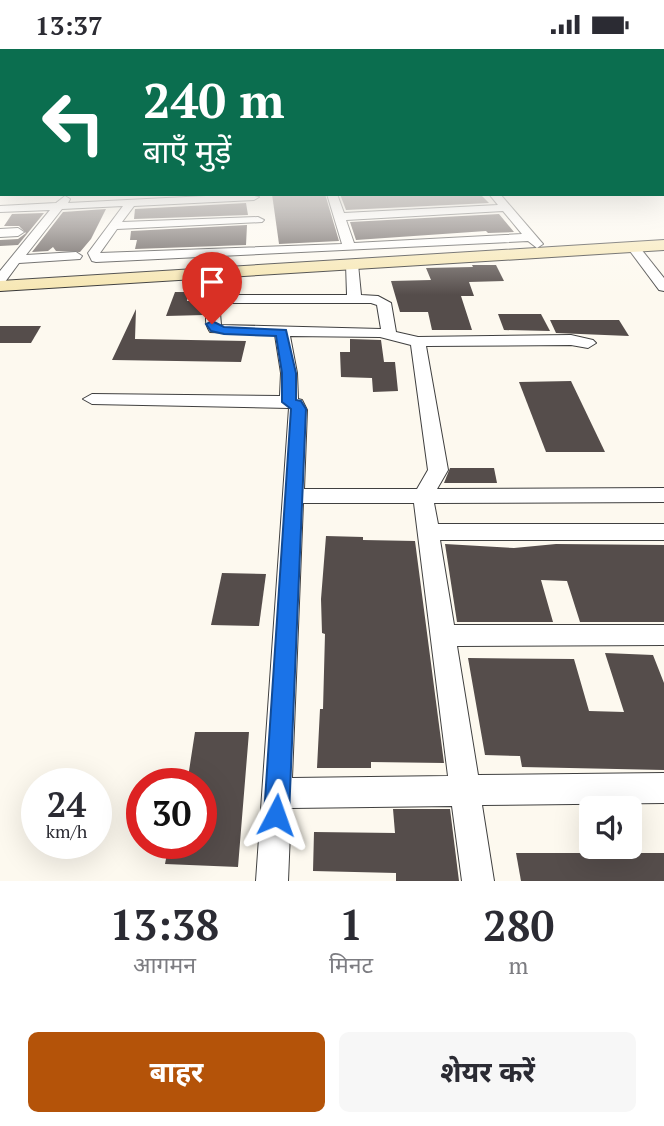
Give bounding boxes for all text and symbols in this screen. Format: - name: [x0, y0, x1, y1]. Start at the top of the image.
- text: 13:37: [35, 8, 103, 42]
- text: 240 m: [143, 67, 285, 132]
- icon: left: [28, 77, 119, 168]
- text: बाएँ मुड़ें: [143, 130, 231, 172]
- pin: [182, 252, 242, 324]
- icon: arrive: [193, 263, 231, 301]
- speed limit sign: 30: [126, 768, 217, 859]
- position arrow: [239, 778, 313, 852]
- text: 24: [47, 781, 86, 827]
- map controls: [579, 796, 642, 859]
- button: sound: [579, 796, 642, 859]
- text: km/h: [46, 819, 87, 843]
- text: 13:38: [110, 896, 219, 952]
- text: 1: [339, 896, 363, 952]
- text: 280: [483, 897, 554, 953]
- text: आगमन: [133, 949, 196, 980]
- text: मिनट: [329, 949, 373, 980]
- text: m: [509, 950, 528, 981]
- button: बाहर: [28, 1032, 325, 1112]
- button: शेयर करें: [339, 1032, 636, 1112]

